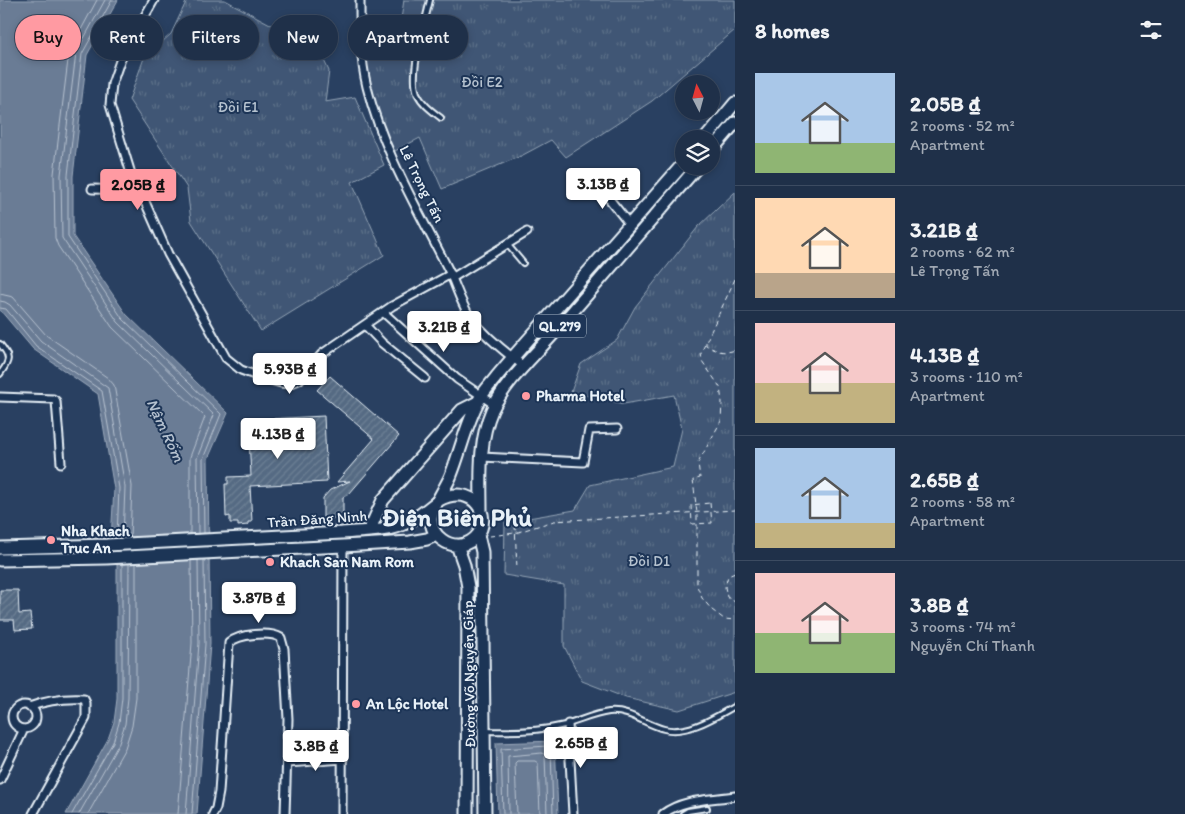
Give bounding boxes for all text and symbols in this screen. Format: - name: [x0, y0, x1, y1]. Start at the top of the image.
- chip: Buy: [15, 15, 81, 60]
- chip: Rent: [91, 15, 163, 60]
- chip: Filters: [173, 15, 259, 60]
- chip: New: [269, 15, 338, 60]
- chip: Apartment: [348, 15, 468, 60]
- icon: filters: [1137, 16, 1165, 44]
- text: 8 homes: [755, 18, 830, 43]
- park label: Đồi E2: [461, 73, 503, 91]
- north arrow: [675, 75, 720, 120]
- map controls: [675, 75, 720, 175]
- text: 2.05B ₫: [910, 91, 980, 116]
- icon: home: [795, 93, 855, 153]
- park label: Đồi E1: [218, 98, 258, 116]
- text: 2 rooms · 52 m²: [910, 116, 1015, 135]
- button: layers: [675, 130, 720, 175]
- text: Apartment: [910, 135, 985, 154]
- street label: Lê Trọng Tấn: [396, 142, 449, 226]
- pin: 2.05B ₫: [92, 168, 184, 211]
- pin: 3.13B ₫: [557, 168, 649, 210]
- text: 3.13B ₫: [577, 174, 629, 193]
- text: 2.05B ₫: [111, 175, 165, 194]
- text: 3.21B ₫: [910, 217, 978, 242]
- icon: home: [795, 218, 855, 278]
- text: 2 rooms · 62 m²: [910, 242, 1015, 261]
- text: Lê Trọng Tấn: [910, 261, 1000, 280]
- pin: 3.21B ₫: [398, 310, 490, 353]
- road number: QL.279: [534, 314, 586, 338]
- text: 3.21B ₫: [418, 317, 470, 336]
- text: 4.13B ₫: [910, 342, 979, 367]
- icon: home: [795, 343, 855, 403]
- pin: 5.93B ₫: [244, 352, 336, 395]
- text: 5.93B ₫: [264, 359, 316, 378]
- text: 3 rooms · 110 m²: [910, 367, 1023, 386]
- text: Apartment: [910, 386, 985, 405]
- place label: Pharma Hotel: [536, 387, 625, 405]
- marker: Pharma Hotel: [520, 390, 532, 402]
- water label: Nậm Rốm: [143, 396, 189, 465]
- pin: 4.13B ₫: [232, 418, 324, 460]
- text: 4.13B ₫: [252, 424, 304, 443]
- text: 2.65B ₫: [910, 467, 979, 492]
- icon: home: [795, 468, 855, 528]
- text: 2 rooms · 58 m²: [910, 492, 1015, 511]
- district label: Điện Biên Phủ: [382, 502, 532, 532]
- street label: Trần Đăng Ninh: [266, 507, 368, 531]
- text: Apartment: [910, 511, 985, 530]
- place label: Nha Khach Truc An: [60, 522, 131, 557]
- marker: Nha Khach Truc An: [45, 534, 57, 546]
- park label: Đồi D1: [628, 552, 670, 570]
- place label: Khach San Nam Rom: [280, 553, 414, 571]
- marker: Khach San Nam Rom: [264, 556, 276, 568]
- pin: 3.87B ₫: [213, 582, 305, 624]
- text: 3.87B ₫: [233, 588, 285, 607]
- text: 3.8B ₫: [910, 592, 968, 617]
- icon: home: [795, 593, 855, 653]
- street label: Đường Võ Nguyên Giáp: [459, 600, 479, 748]
- text: 3 rooms · 74 m²: [910, 617, 1016, 636]
- text: Nguyễn Chí Thanh: [910, 636, 1035, 655]
- place label: An Lộc Hotel: [365, 695, 449, 713]
- marker: An Lộc Hotel: [350, 698, 362, 710]
- pin: 2.65B ₫: [535, 726, 627, 769]
- pin: 3.8B ₫: [275, 730, 357, 772]
- text: 2.65B ₫: [555, 733, 607, 752]
- text: 3.8B ₫: [294, 736, 338, 755]

